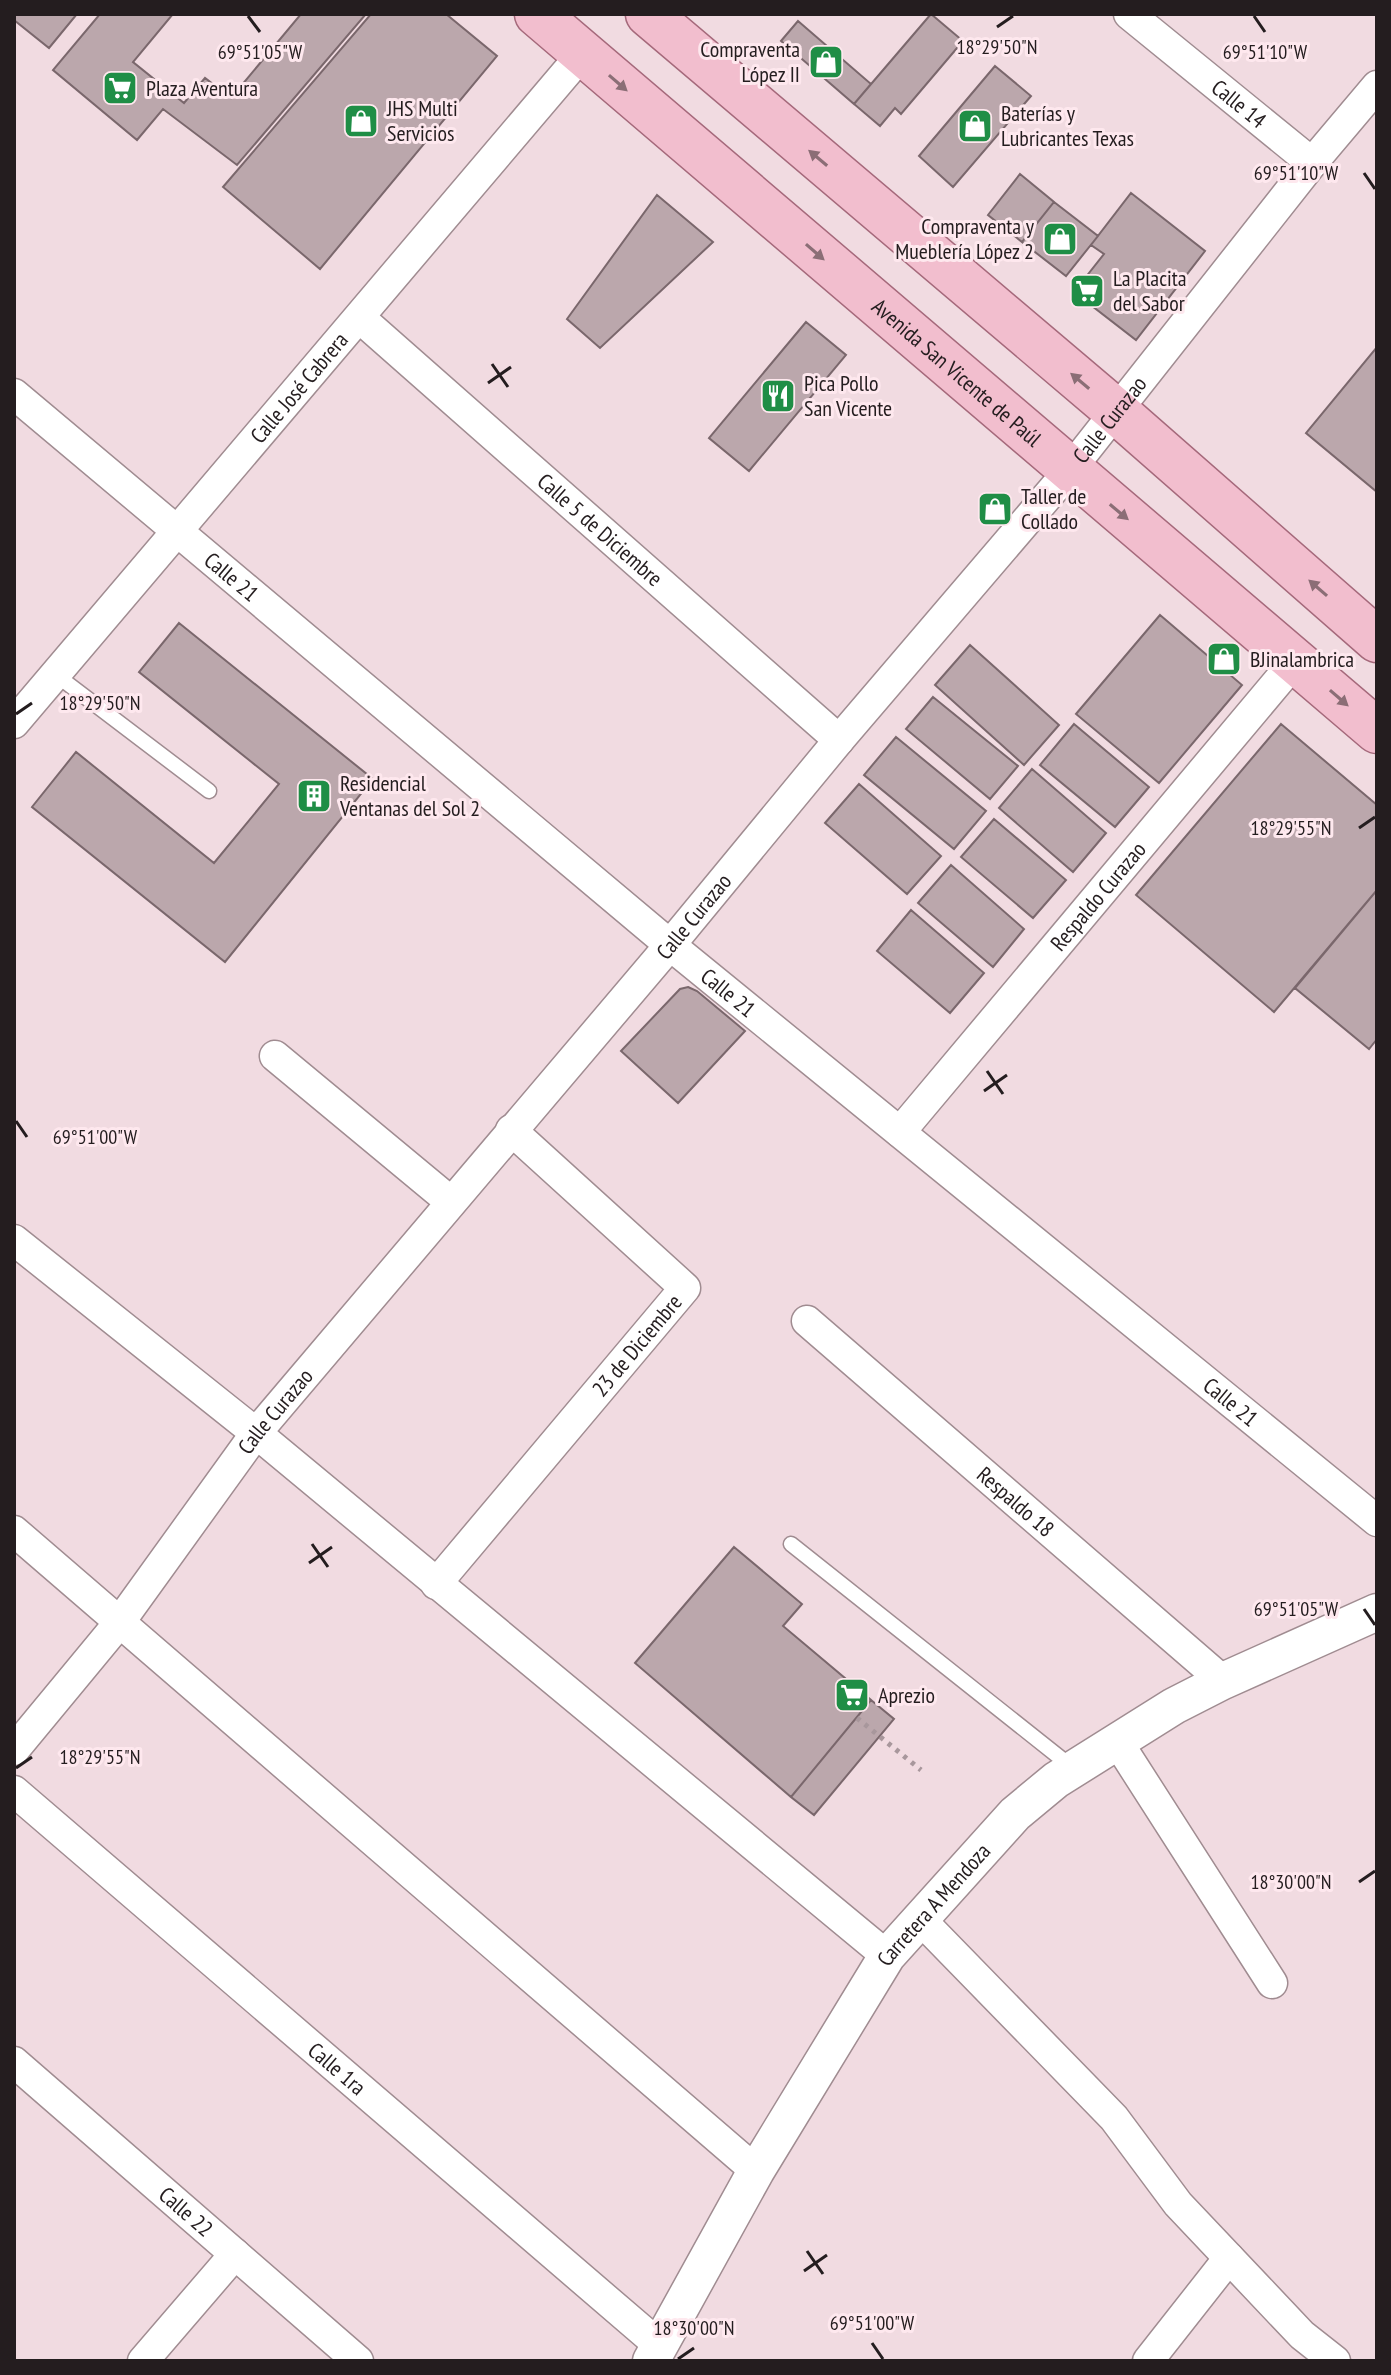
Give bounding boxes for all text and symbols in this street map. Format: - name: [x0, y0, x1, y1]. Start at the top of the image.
- text: 18°29'50"N: [957, 34, 1037, 60]
- place label: Compraventa López II: [700, 35, 800, 88]
- text: 69°51'05"W: [218, 39, 303, 65]
- text: 69°51'10"W: [1223, 39, 1308, 65]
- shop icon: Compraventa López II: [807, 43, 845, 81]
- supermarket icon: Plaza Aventura: [101, 69, 139, 107]
- street label: Calle 14: [1206, 73, 1272, 134]
- place label: Plaza Aventura: [146, 74, 258, 102]
- one-way arrow: [607, 74, 627, 91]
- place label: JHS Multi Servicios: [386, 94, 458, 147]
- place label: Baterías y Lubricantes Texas: [1001, 99, 1134, 152]
- shop icon: JHS Multi Servicios: [342, 102, 380, 140]
- shop icon: Baterías y Lubricantes Texas: [956, 107, 994, 145]
- one-way arrow: [808, 150, 828, 167]
- text: 69°51'10"W: [1254, 160, 1339, 186]
- place label: Compraventa y Mueblería López 2: [895, 212, 1035, 265]
- shop icon: Compraventa y Mueblería López 2: [1041, 220, 1079, 258]
- one-way arrow: [805, 243, 824, 261]
- place label: La Placita del Sabor: [1113, 264, 1187, 317]
- supermarket icon: La Placita del Sabor: [1068, 272, 1106, 310]
- street label: Avenida San Vicente de Paúl: [866, 292, 1048, 453]
- street label: Calle José Cabrera: [244, 326, 354, 449]
- place label: Pica Pollo San Vicente: [804, 369, 892, 422]
- street label: Calle Curazao: [1067, 370, 1152, 469]
- one-way arrow: [1070, 373, 1090, 390]
- restaurant icon: Pica Pollo San Vicente: [759, 377, 797, 415]
- street label: Calle 5 de Diciembre: [532, 467, 668, 592]
- place label: Taller de Collado: [1021, 482, 1086, 535]
- shop icon: Taller de Collado: [976, 490, 1014, 528]
- one-way arrow: [1109, 503, 1129, 520]
- street label: Calle 21: [199, 546, 264, 607]
- one-way arrow: [1309, 580, 1328, 598]
- shop icon: BJinalambrica: [1205, 640, 1243, 678]
- place label: BJinalambrica: [1250, 645, 1354, 673]
- one-way arrow: [1329, 689, 1349, 706]
- text: 18°29'50"N: [60, 690, 140, 716]
- place label: Residencial Ventanas del Sol 2: [339, 769, 480, 822]
- building icon: Residencial Ventanas del Sol 2: [295, 777, 333, 815]
- text: 18°29'55"N: [1251, 815, 1331, 841]
- street label: Respaldo Curazao: [1044, 836, 1152, 956]
- street label: Calle Curazao: [650, 868, 737, 965]
- street label: Calle 21: [695, 962, 761, 1023]
- text: 69°51'00"W: [53, 1124, 138, 1150]
- street label: 23 de Diciembre: [586, 1288, 688, 1402]
- street label: Calle Curazao: [231, 1363, 319, 1460]
- street label: Calle 21: [1198, 1371, 1264, 1432]
- street label: Respaldo 18: [971, 1460, 1060, 1543]
- text: 69°51'05"W: [1254, 1596, 1339, 1622]
- supermarket icon: Aprezio: [833, 1676, 871, 1714]
- place label: Aprezio: [878, 1681, 935, 1709]
- text: 18°29'55"N: [60, 1744, 140, 1770]
- street label: Carretera A Mendoza: [870, 1837, 996, 1971]
- text: 18°30'00"N: [1251, 1869, 1331, 1895]
- street label: Calle 1ra: [302, 2036, 372, 2101]
- street label: Calle 22: [153, 2181, 219, 2243]
- text: 69°51'00"W: [830, 2310, 915, 2336]
- text: 18°30'00"N: [654, 2315, 734, 2341]

